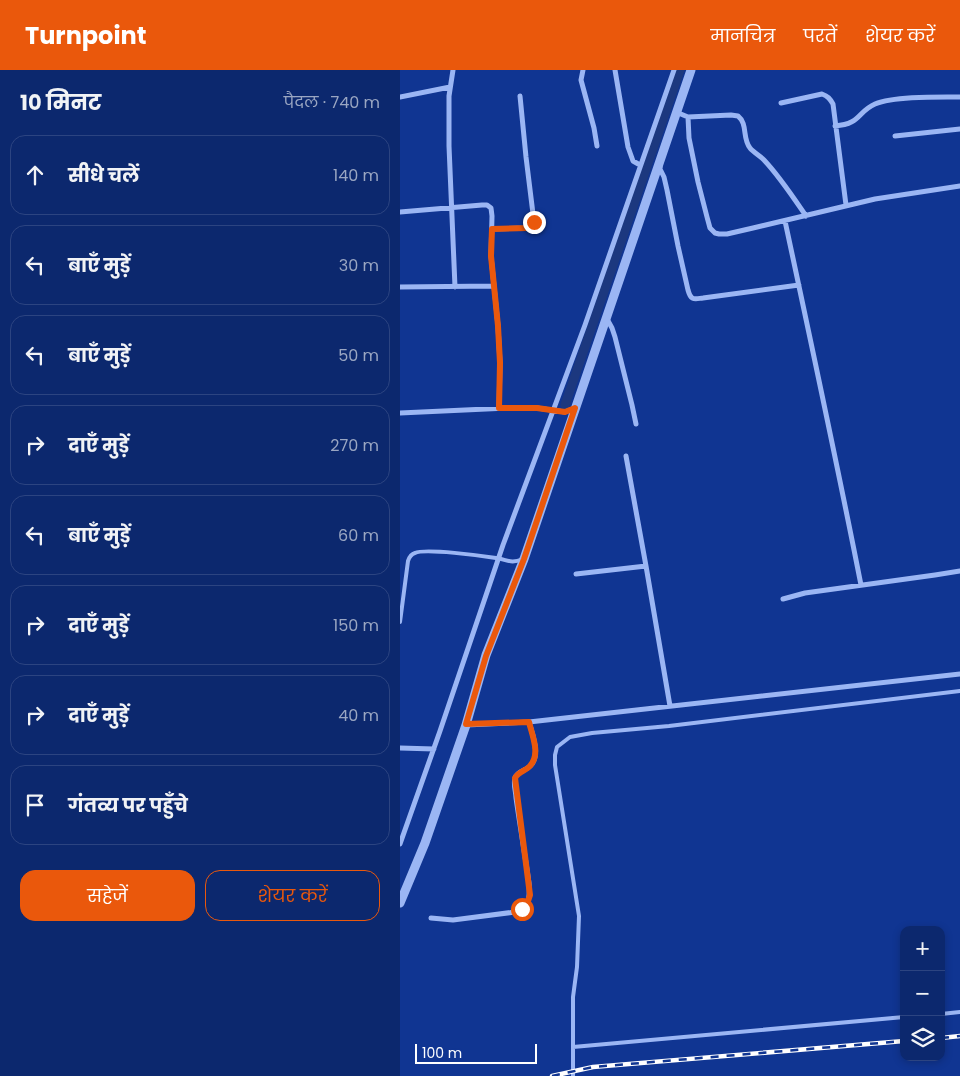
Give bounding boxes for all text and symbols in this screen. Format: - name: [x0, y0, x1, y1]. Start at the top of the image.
- text: Turnpoint: [25, 19, 146, 52]
- text: मानचित्र: [710, 23, 775, 48]
- text: परतें: [803, 23, 837, 48]
- text: शेयर करें: [865, 23, 935, 48]
- text: 10 मिनट: [20, 88, 101, 117]
- text: पैदल · 740 m: [284, 91, 380, 114]
- icon: ahead: [21, 161, 49, 189]
- text: सीधे चलें: [68, 162, 139, 189]
- text: 140 m: [333, 164, 379, 187]
- route end: [523, 211, 546, 234]
- icon: left: [21, 251, 49, 279]
- text: बाएँ मुड़ें: [68, 252, 130, 279]
- text: 30 m: [339, 254, 379, 277]
- icon: left: [21, 341, 49, 369]
- text: बाएँ मुड़ें: [68, 342, 130, 369]
- text: 50 m: [338, 344, 379, 367]
- icon: right: [21, 431, 49, 459]
- text: दाएँ मुड़ें: [68, 432, 129, 459]
- text: 270 m: [330, 434, 379, 457]
- icon: left: [21, 521, 49, 549]
- text: बाएँ मुड़ें: [68, 522, 130, 549]
- text: 60 m: [338, 524, 379, 547]
- icon: right: [21, 611, 49, 639]
- text: दाएँ मुड़ें: [68, 612, 129, 639]
- text: 150 m: [333, 614, 379, 637]
- icon: right: [21, 701, 49, 729]
- text: दाएँ मुड़ें: [68, 702, 129, 729]
- text: 40 m: [338, 704, 379, 727]
- icon: arrive: [21, 791, 49, 819]
- text: गंतव्य पर पहुँचे: [68, 792, 188, 819]
- button: सहेजें: [20, 870, 195, 921]
- button: शेयर करें: [205, 870, 380, 921]
- route start: [511, 898, 534, 921]
- map controls: [900, 926, 945, 1061]
- button: +: [900, 926, 945, 971]
- button: −: [900, 971, 945, 1016]
- button: layers: [900, 1016, 945, 1061]
- scale bar: [415, 1041, 538, 1064]
- text: 100 m: [422, 1043, 462, 1063]

